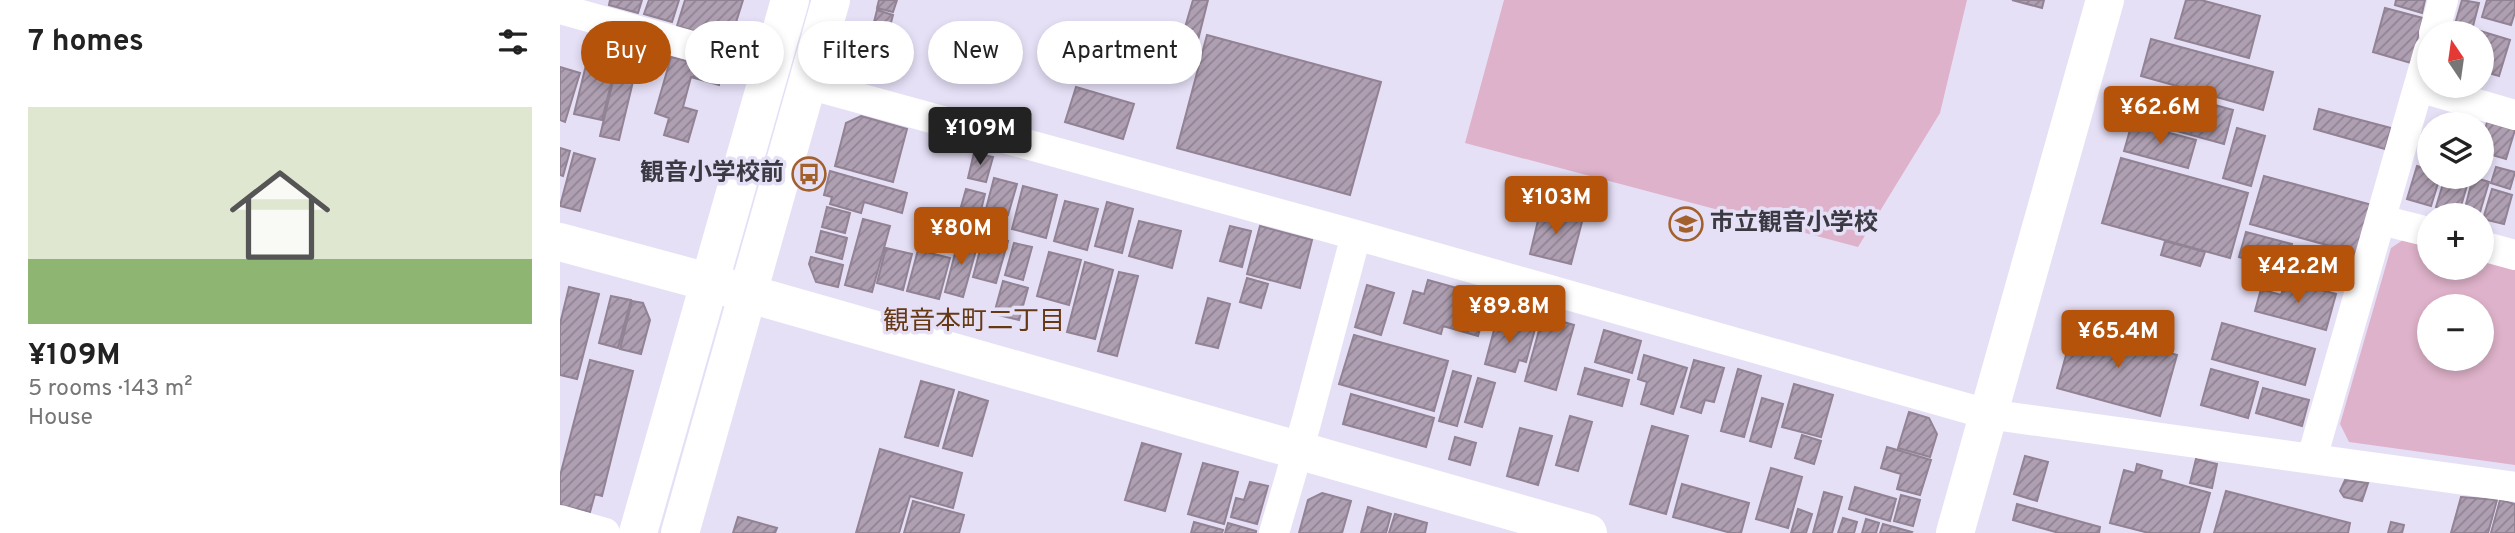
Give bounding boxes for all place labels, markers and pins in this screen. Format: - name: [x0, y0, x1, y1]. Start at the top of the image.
- pin: ¥62.6M: [2103, 86, 2217, 146]
- pin: ¥109M: [931, 108, 1029, 167]
- bus stop icon: 観音小学校前: [790, 155, 828, 193]
- place label: 観音小学校前: [640, 159, 784, 189]
- pin: ¥103M: [1507, 176, 1605, 236]
- school or university icon: 市立観音小学校: [1667, 205, 1705, 243]
- pin: ¥80M: [920, 208, 1002, 267]
- place label: 市立観音小学校: [1710, 209, 1878, 239]
- pin: ¥42.2M: [2241, 246, 2355, 305]
- pin: ¥89.8M: [1452, 286, 1566, 345]
- pin: ¥65.4M: [2061, 310, 2175, 370]

